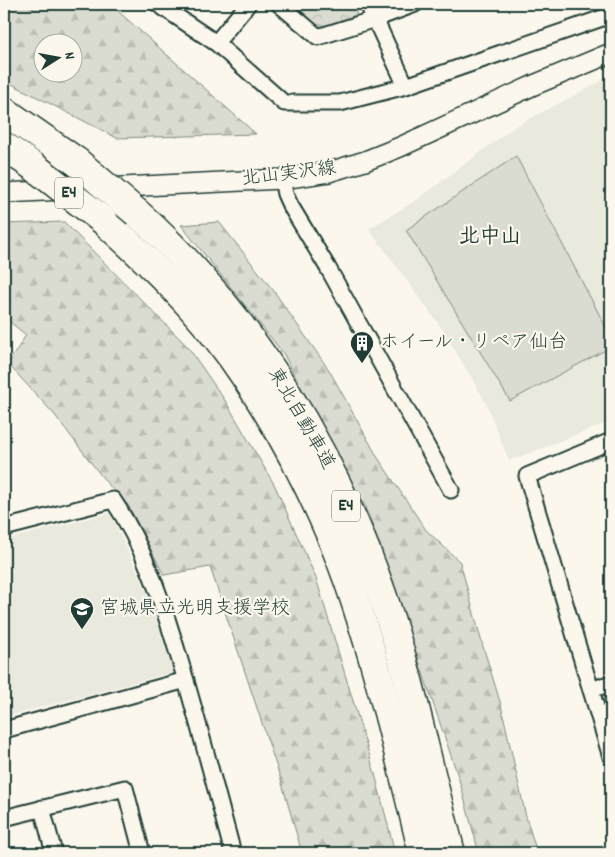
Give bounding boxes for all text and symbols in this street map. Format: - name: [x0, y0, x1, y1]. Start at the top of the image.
- north arrow: [32, 32, 82, 82]
- text: N: [58, 51, 79, 61]
- street label: 北山実沢線: [240, 156, 338, 194]
- road number: E4: [55, 178, 83, 208]
- district label: 北中山: [459, 223, 522, 253]
- building icon: ホイール・リペア仙台: [349, 330, 375, 364]
- place label: ホイール・リペア仙台: [380, 330, 567, 357]
- street label: 東北自動車道: [260, 363, 340, 475]
- road number: E4: [332, 491, 360, 522]
- school or university icon: 宮城県立光明支援学校: [69, 596, 95, 630]
- place label: 宮城県立光明支援学校: [100, 596, 290, 623]

